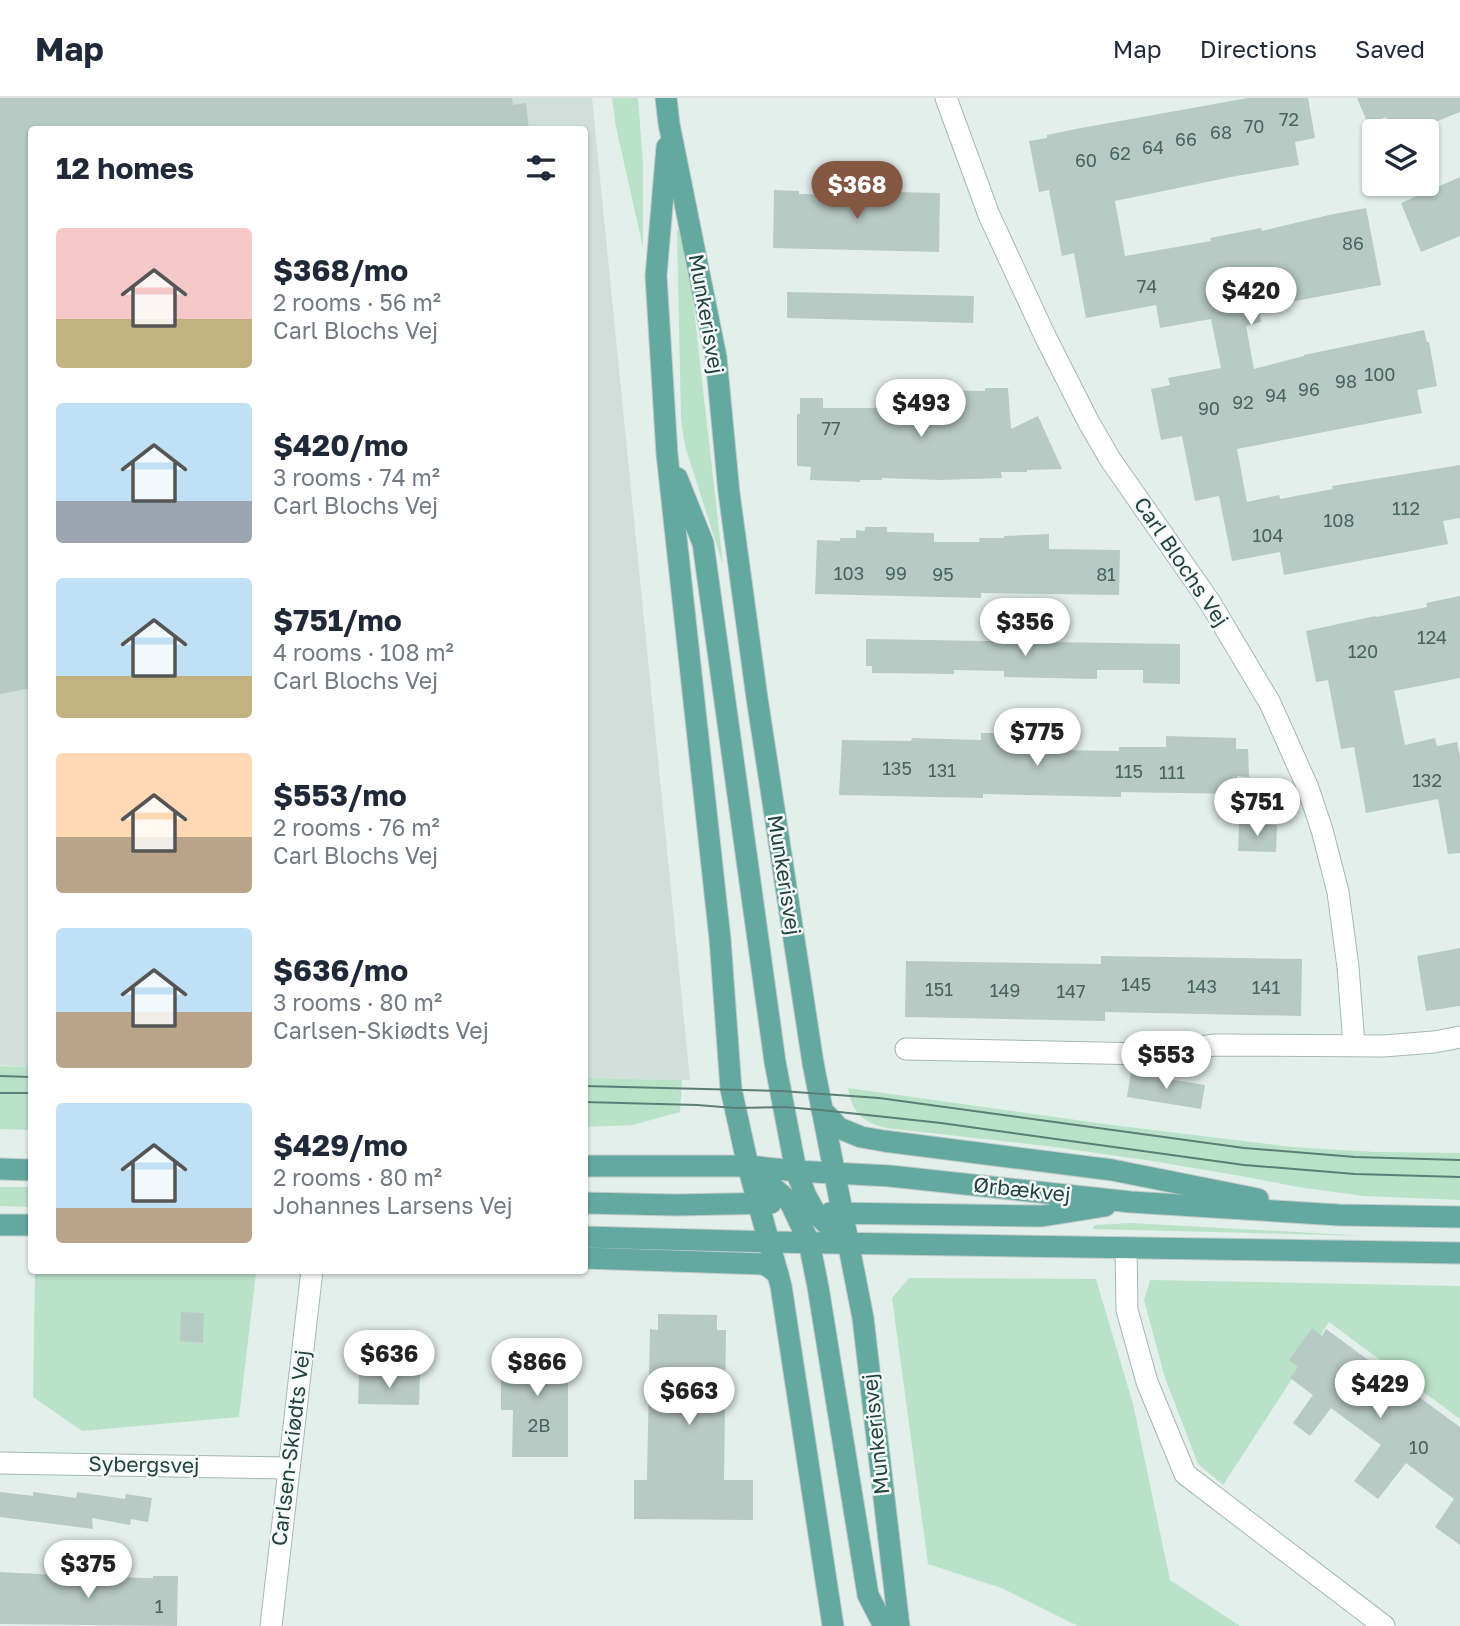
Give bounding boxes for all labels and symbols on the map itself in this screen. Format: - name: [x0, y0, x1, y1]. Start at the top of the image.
- house number: 72: [1279, 108, 1299, 130]
- house number: 70: [1244, 115, 1264, 137]
- house number: 68: [1210, 121, 1232, 143]
- house number: 66: [1175, 128, 1197, 150]
- house number: 64: [1142, 136, 1164, 158]
- house number: 62: [1109, 142, 1131, 164]
- house number: 60: [1075, 149, 1097, 171]
- pin: $368: [816, 162, 898, 221]
- house number: 86: [1342, 232, 1364, 254]
- street label: Munkerisvej: [684, 252, 730, 376]
- pin: $420: [1210, 268, 1292, 327]
- house number: 74: [1137, 275, 1157, 297]
- house number: 100: [1364, 363, 1396, 385]
- house number: 98: [1335, 370, 1357, 392]
- house number: 96: [1298, 378, 1320, 400]
- pin: $493: [880, 380, 962, 439]
- house number: 94: [1265, 384, 1287, 406]
- house number: 92: [1232, 391, 1254, 413]
- house number: 90: [1198, 397, 1220, 419]
- house number: 77: [821, 417, 841, 439]
- street label: Carl Blochs Vej: [1129, 492, 1235, 631]
- house number: 112: [1392, 497, 1420, 519]
- house number: 108: [1324, 509, 1354, 531]
- house number: 104: [1253, 524, 1283, 546]
- house number: 103: [834, 562, 864, 584]
- house number: 99: [885, 562, 907, 584]
- house number: 95: [932, 563, 954, 585]
- house number: 81: [1096, 563, 1116, 585]
- pin: $356: [984, 598, 1066, 658]
- house number: 124: [1417, 626, 1447, 648]
- house number: 120: [1348, 640, 1378, 662]
- pin: $775: [996, 708, 1078, 768]
- house number: 135: [882, 757, 912, 779]
- house number: 131: [928, 759, 956, 781]
- house number: 115: [1115, 760, 1143, 782]
- house number: 111: [1159, 761, 1185, 783]
- house number: 132: [1412, 769, 1442, 791]
- pin: $751: [1216, 778, 1298, 838]
- street label: Munkerisvej: [763, 813, 807, 937]
- house number: 145: [1121, 973, 1151, 995]
- house number: 143: [1187, 975, 1217, 997]
- house number: 141: [1252, 976, 1280, 998]
- house number: 151: [925, 978, 953, 1000]
- house number: 149: [990, 979, 1020, 1001]
- house number: 147: [1056, 980, 1086, 1002]
- pin: $553: [1125, 1032, 1207, 1091]
- street label: Ørbækvej: [972, 1171, 1072, 1207]
- pin: $636: [348, 1330, 430, 1390]
- pin: $866: [496, 1338, 578, 1398]
- street label: Carlsen-Skiødts Vej: [265, 1348, 315, 1547]
- pin: $429: [1339, 1360, 1421, 1420]
- pin: $663: [648, 1368, 730, 1427]
- street label: Munkerisvej: [856, 1372, 894, 1496]
- house number: 2B: [528, 1414, 550, 1436]
- house number: 10: [1409, 1436, 1429, 1458]
- street label: Sybergsvej: [88, 1450, 200, 1478]
- pin: $375: [47, 1540, 129, 1600]
- house number: 1: [155, 1595, 164, 1617]

